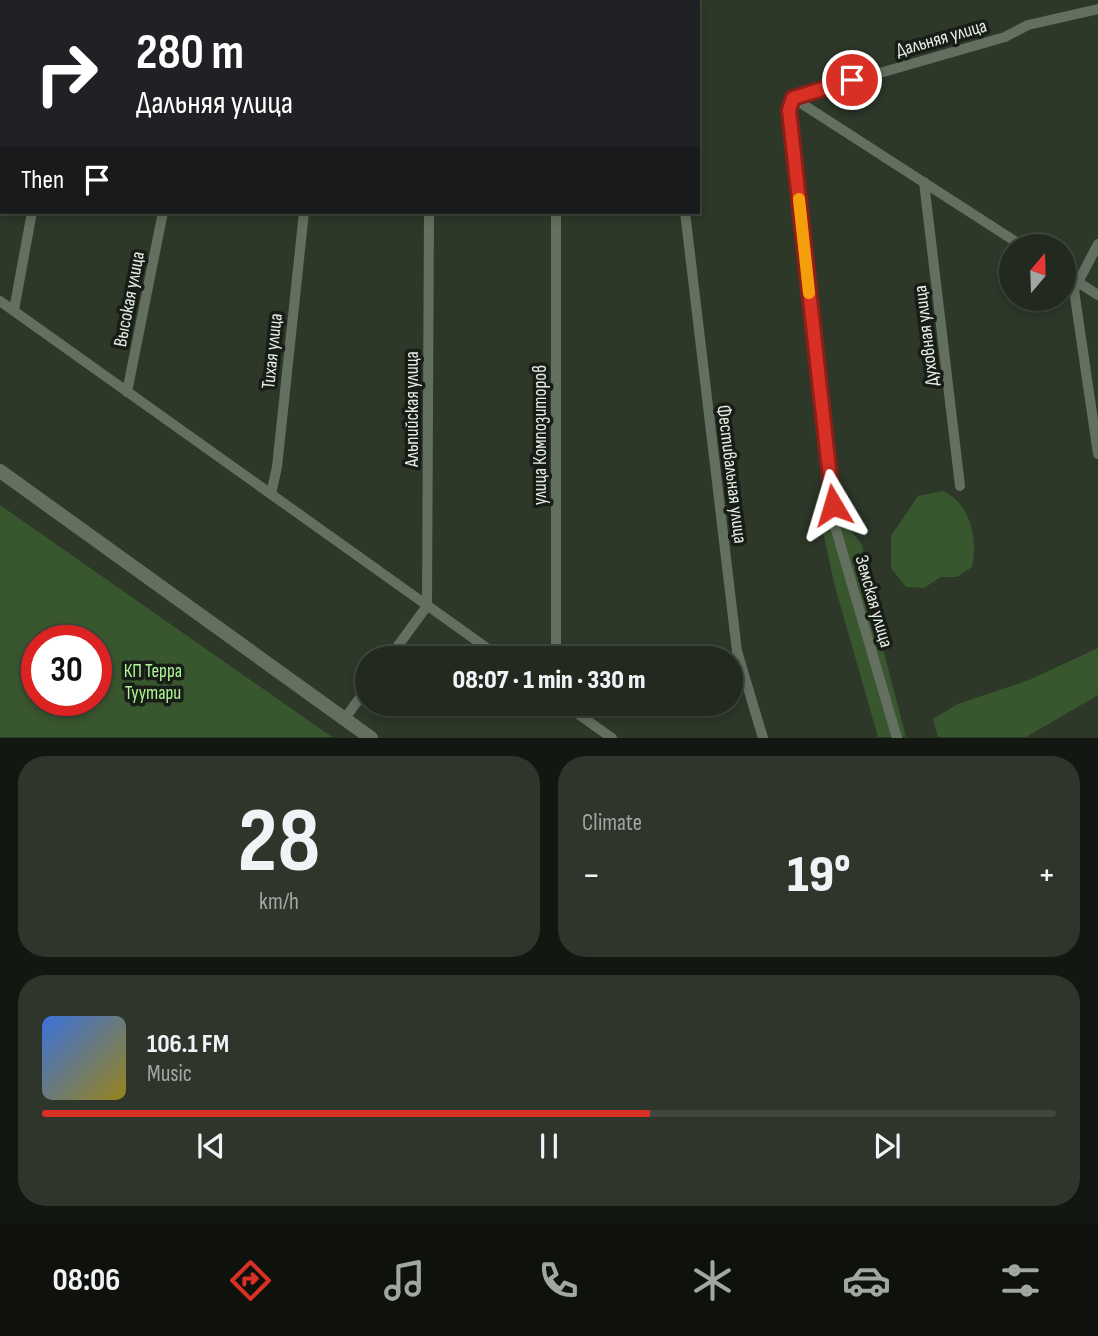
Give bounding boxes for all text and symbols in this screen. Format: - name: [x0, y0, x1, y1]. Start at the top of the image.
- street label: Дальняя улица: [893, 15, 989, 62]
- text: 280 m: [136, 24, 244, 83]
- icon: right: [21, 28, 112, 119]
- pin: [822, 50, 882, 110]
- icon: arrive: [833, 61, 871, 99]
- text: Дальняя улица: [136, 84, 293, 123]
- icon: arrive: [78, 161, 116, 199]
- text: Then: [21, 165, 64, 196]
- north arrow: [999, 234, 1076, 312]
- map controls: [999, 234, 1076, 311]
- street label: Высокая улица: [109, 250, 150, 349]
- street label: Духовная улица: [909, 284, 944, 388]
- street label: Тихая улица: [257, 312, 288, 390]
- street label: Альпийская улица: [401, 351, 424, 468]
- street label: улица Композиторов: [529, 365, 552, 505]
- street label: Фестивальная улица: [712, 404, 751, 545]
- position arrow: [796, 468, 870, 542]
- street label: Земская улица: [849, 553, 898, 650]
- speed limit sign: 30: [21, 625, 112, 716]
- park label: КП Терра Туутари: [124, 660, 182, 705]
- text: 08:07 · 1 min · 330 m: [452, 665, 646, 696]
- text: 28: [238, 788, 320, 897]
- text: Climate: [582, 809, 642, 837]
- text: 19°: [787, 844, 851, 907]
- text: −: [582, 853, 601, 898]
- text: +: [1037, 853, 1056, 898]
- text: km/h: [259, 888, 299, 916]
- text: 106.1 FM: [147, 1029, 229, 1060]
- text: Music: [147, 1060, 192, 1088]
- icon: previous: [192, 1127, 230, 1165]
- icon: pause: [530, 1127, 568, 1165]
- icon: next: [868, 1127, 906, 1165]
- icon: directions: [226, 1256, 275, 1305]
- icon: music: [380, 1256, 429, 1305]
- icon: phone: [534, 1256, 583, 1305]
- icon: climate: [688, 1256, 737, 1305]
- icon: car: [842, 1256, 891, 1305]
- icon: filters: [996, 1256, 1045, 1305]
- text: 08:06: [53, 1261, 120, 1300]

